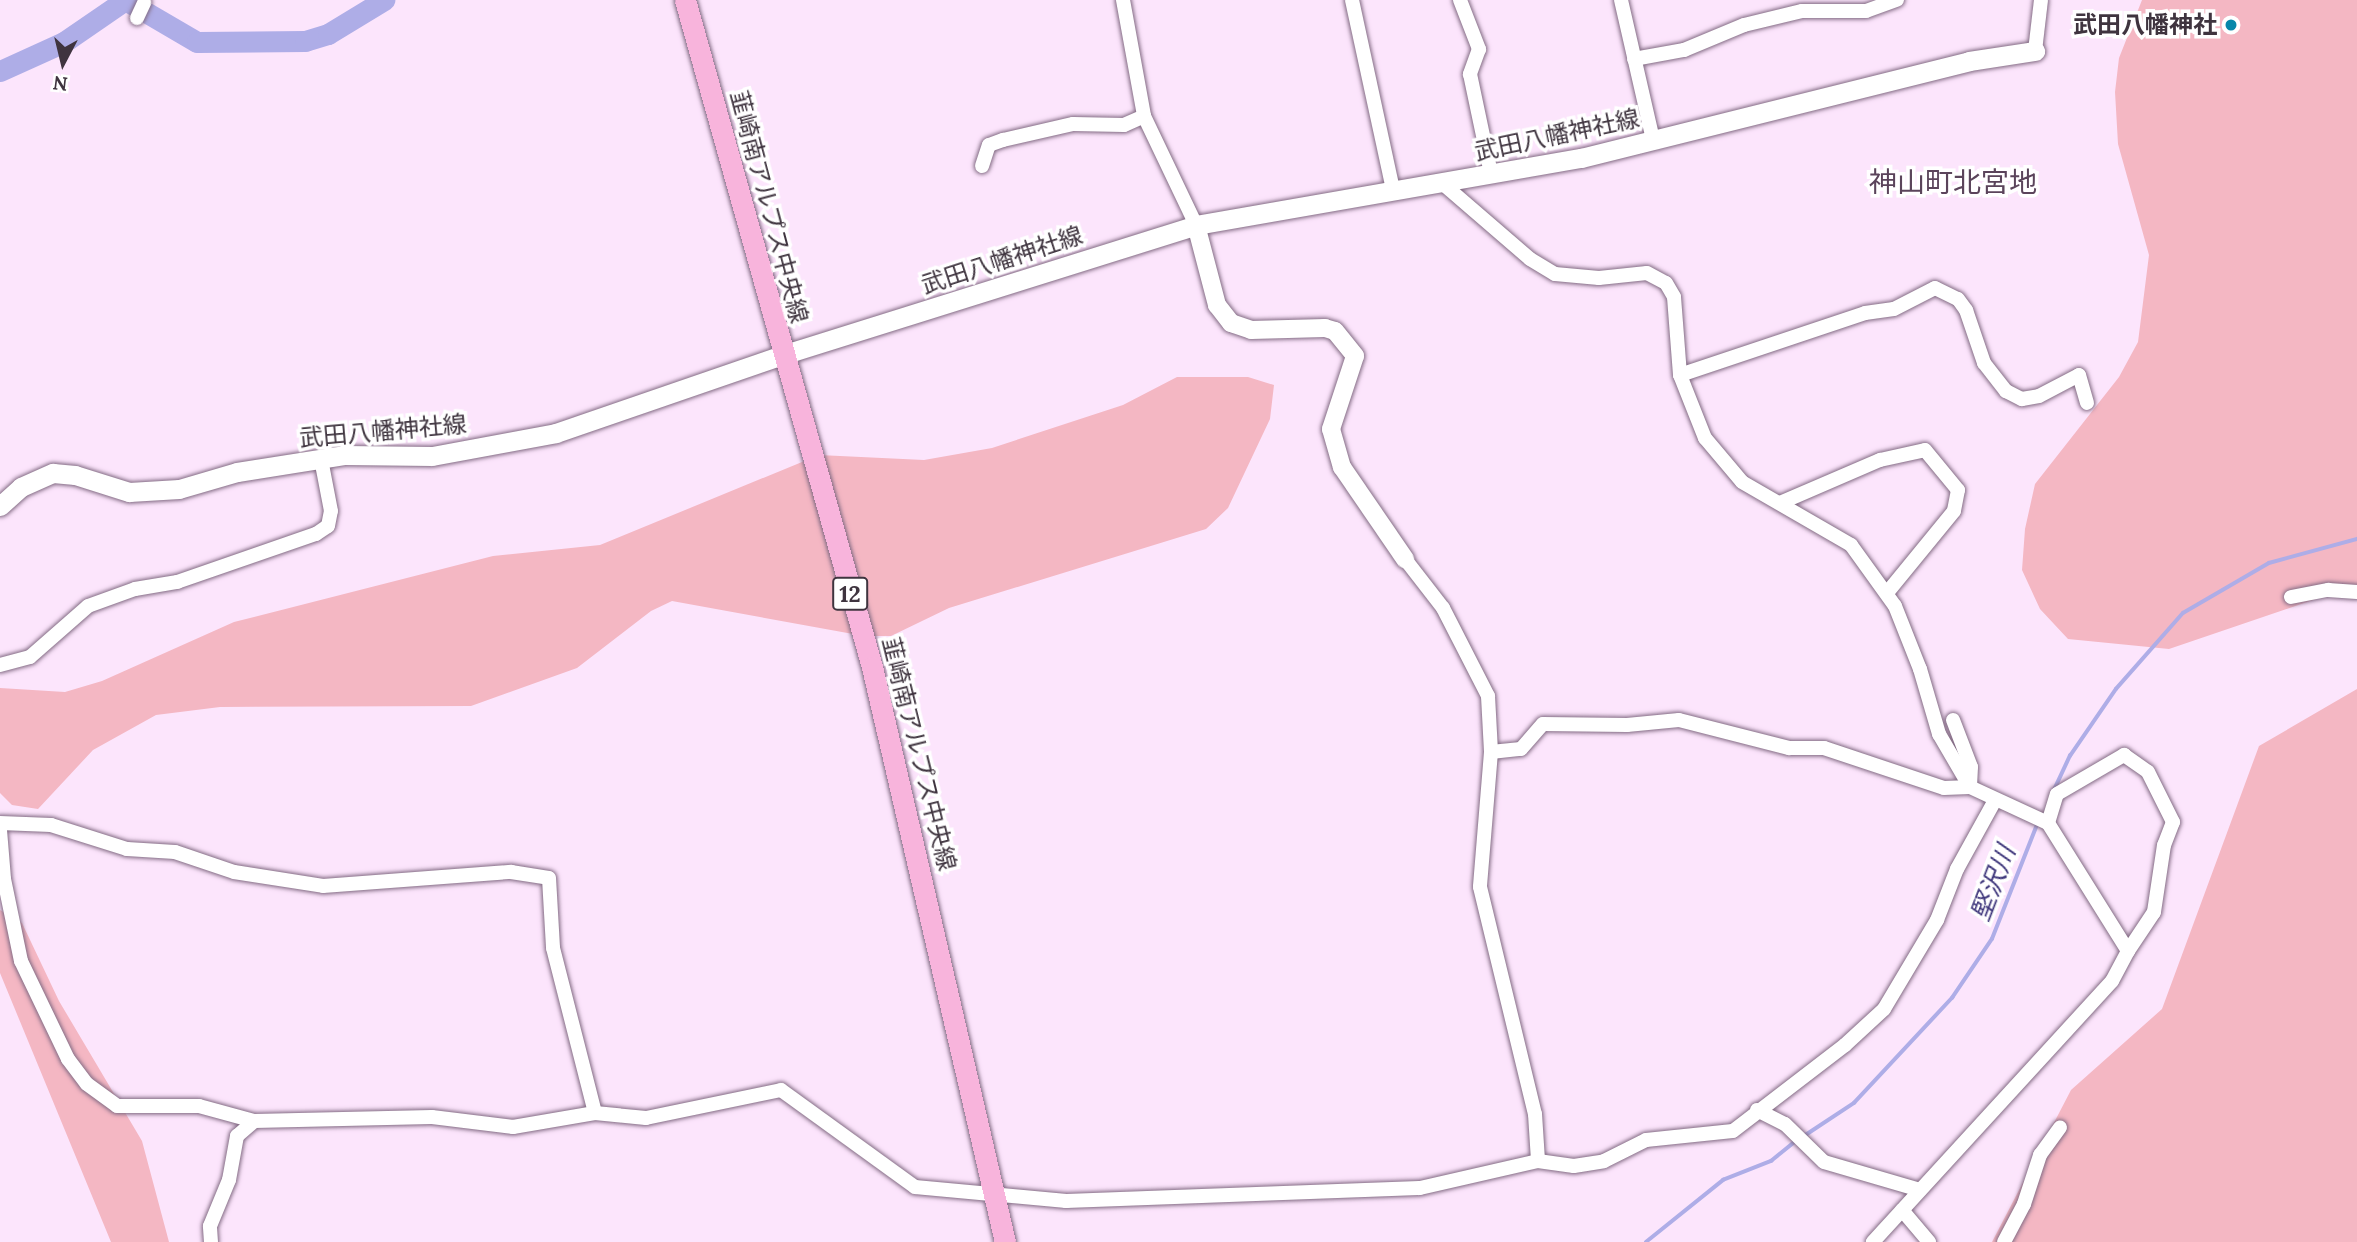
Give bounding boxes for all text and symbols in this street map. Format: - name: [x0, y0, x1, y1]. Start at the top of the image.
- place label: 武田八幡神社: [2073, 11, 2217, 39]
- marker: 武田八幡神社: [2223, 17, 2239, 33]
- north arrow: [28, 28, 98, 98]
- text: N: [52, 71, 69, 97]
- street label: 韮崎南アルプス中央線: [724, 87, 814, 327]
- street label: 武田八幡神社線: [1472, 103, 1642, 167]
- district label: 神山町北宮地: [1869, 165, 2037, 199]
- street label: 武田八幡神社線: [918, 220, 1086, 300]
- street label: 武田八幡神社線: [298, 409, 468, 453]
- road number: 12: [831, 574, 869, 614]
- street label: 韮崎南アルプス中央線: [876, 634, 962, 874]
- water label: 堅沢川: [1964, 841, 2022, 925]

